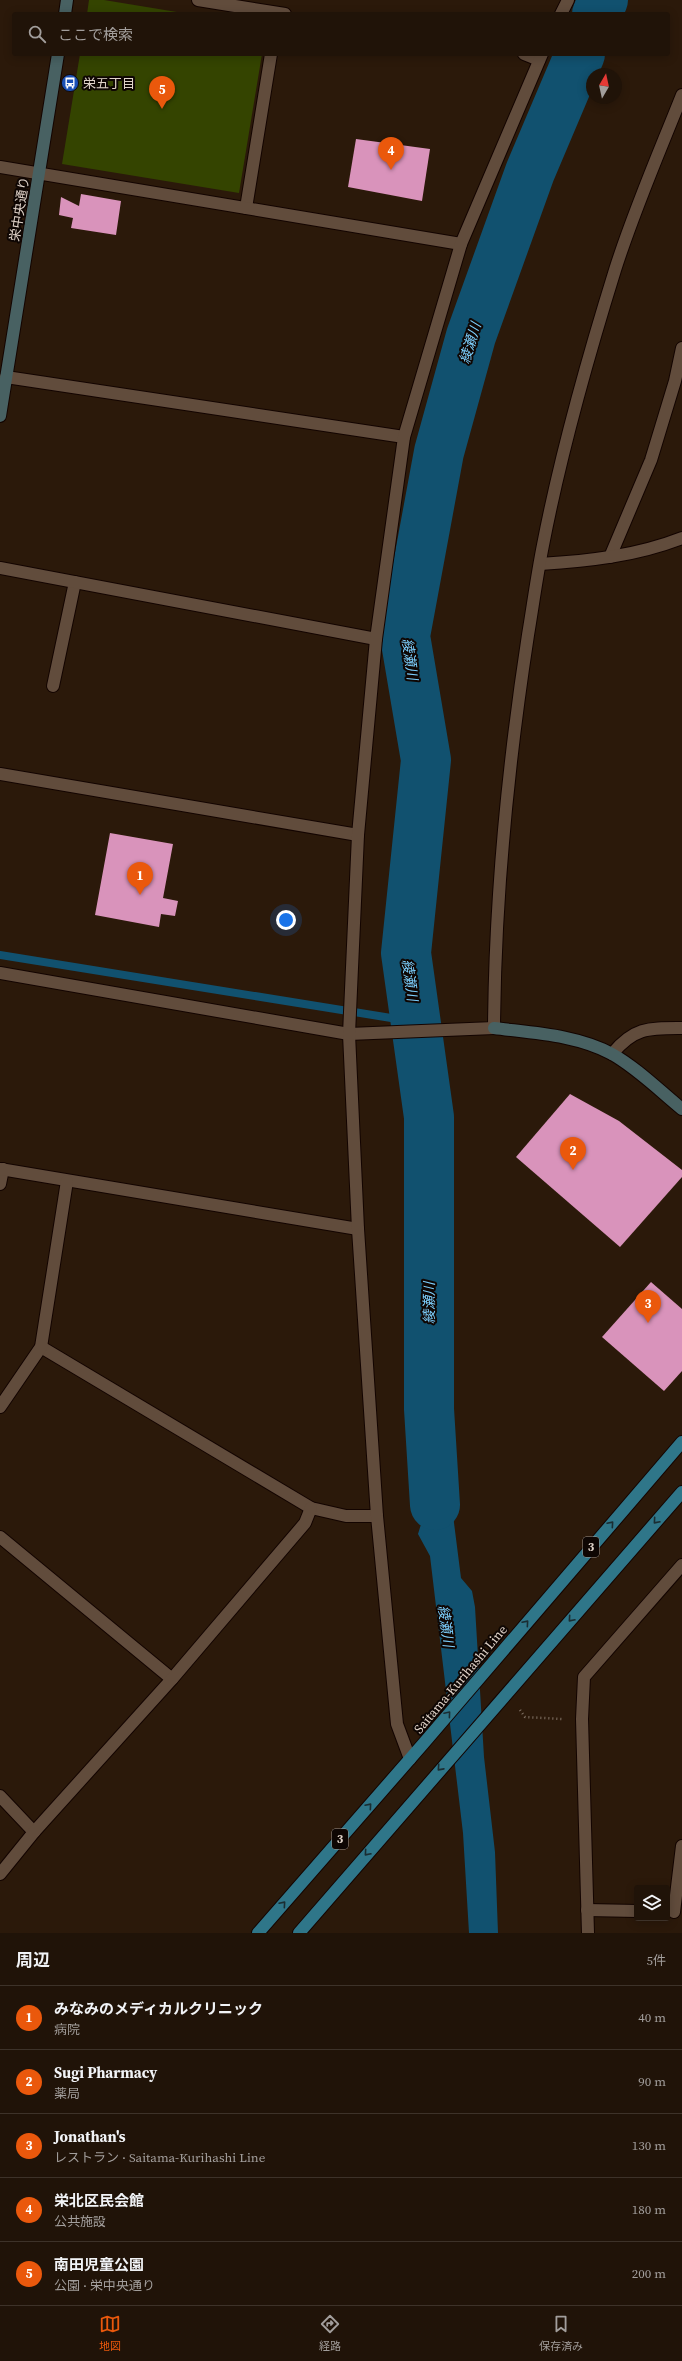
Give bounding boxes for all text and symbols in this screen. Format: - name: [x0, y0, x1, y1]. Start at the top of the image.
- search box: [12, 12, 670, 56]
- icon: search: [26, 23, 48, 45]
- text: ここで検索: [58, 24, 133, 45]
- north arrow: [586, 68, 622, 104]
- bus stop icon: 栄五丁目: [60, 73, 80, 93]
- place label: 栄五丁目: [83, 75, 135, 92]
- pin: 5: [149, 76, 175, 109]
- pin: 4: [378, 137, 404, 170]
- street label: 栄中央通り: [6, 176, 33, 243]
- water label: 綾瀬川: [454, 318, 486, 366]
- water label: 綾瀬川: [397, 637, 423, 683]
- pin: 1: [127, 862, 153, 895]
- your location: [276, 910, 296, 930]
- water label: 綾瀬川: [397, 958, 423, 1004]
- pin: 2: [560, 1137, 586, 1170]
- water label: 綾瀬川: [419, 1280, 439, 1324]
- pin: 3: [635, 1290, 661, 1323]
- one-way arrow: [654, 1516, 661, 1524]
- one-way arrow: [606, 1521, 613, 1529]
- road number: 3: [583, 1537, 599, 1557]
- water label: 綾瀬川: [433, 1604, 459, 1650]
- one-way arrow: [568, 1614, 576, 1622]
- one-way arrow: [521, 1620, 528, 1627]
- street label: Saitama-Kurihashi Line: [410, 1621, 511, 1737]
- one-way arrow: [444, 1712, 451, 1719]
- one-way arrow: [438, 1763, 445, 1771]
- one-way arrow: [364, 1803, 371, 1811]
- road number: 3: [332, 1829, 348, 1849]
- one-way arrow: [364, 1849, 371, 1856]
- map controls: [634, 1885, 670, 1921]
- button: layers: [634, 1885, 670, 1921]
- one-way arrow: [279, 1901, 286, 1908]
- text: 周辺: [16, 1948, 50, 1972]
- text: 5件: [646, 1952, 666, 1969]
- text: みなみのメディカルクリニック: [54, 1998, 263, 2019]
- text: 1: [25, 2009, 33, 2026]
- text: 40 m: [638, 2009, 666, 2026]
- text: 病院: [54, 2021, 80, 2038]
- text: Sugi Pharmacy: [54, 2062, 157, 2083]
- text: 2: [25, 2073, 33, 2090]
- text: 90 m: [638, 2073, 666, 2090]
- text: 薬局: [54, 2085, 80, 2102]
- text: Jonathan's: [54, 2126, 126, 2147]
- text: 3: [25, 2137, 33, 2154]
- text: 130 m: [632, 2137, 666, 2154]
- text: レストラン · Saitama-Kurihashi Line: [54, 2149, 265, 2166]
- text: 栄北区民会館: [54, 2190, 144, 2211]
- text: 4: [25, 2201, 33, 2218]
- text: 180 m: [632, 2201, 666, 2218]
- text: 公共施設: [54, 2213, 106, 2230]
- text: 南田児童公園: [54, 2254, 144, 2275]
- text: 5: [25, 2265, 33, 2282]
- text: 200 m: [632, 2265, 666, 2282]
- text: 公園 · 栄中央通り: [54, 2277, 155, 2294]
- tab: 地図: [99, 2313, 121, 2354]
- tab: 経路: [319, 2313, 341, 2354]
- tab: 保存済み: [539, 2313, 583, 2354]

